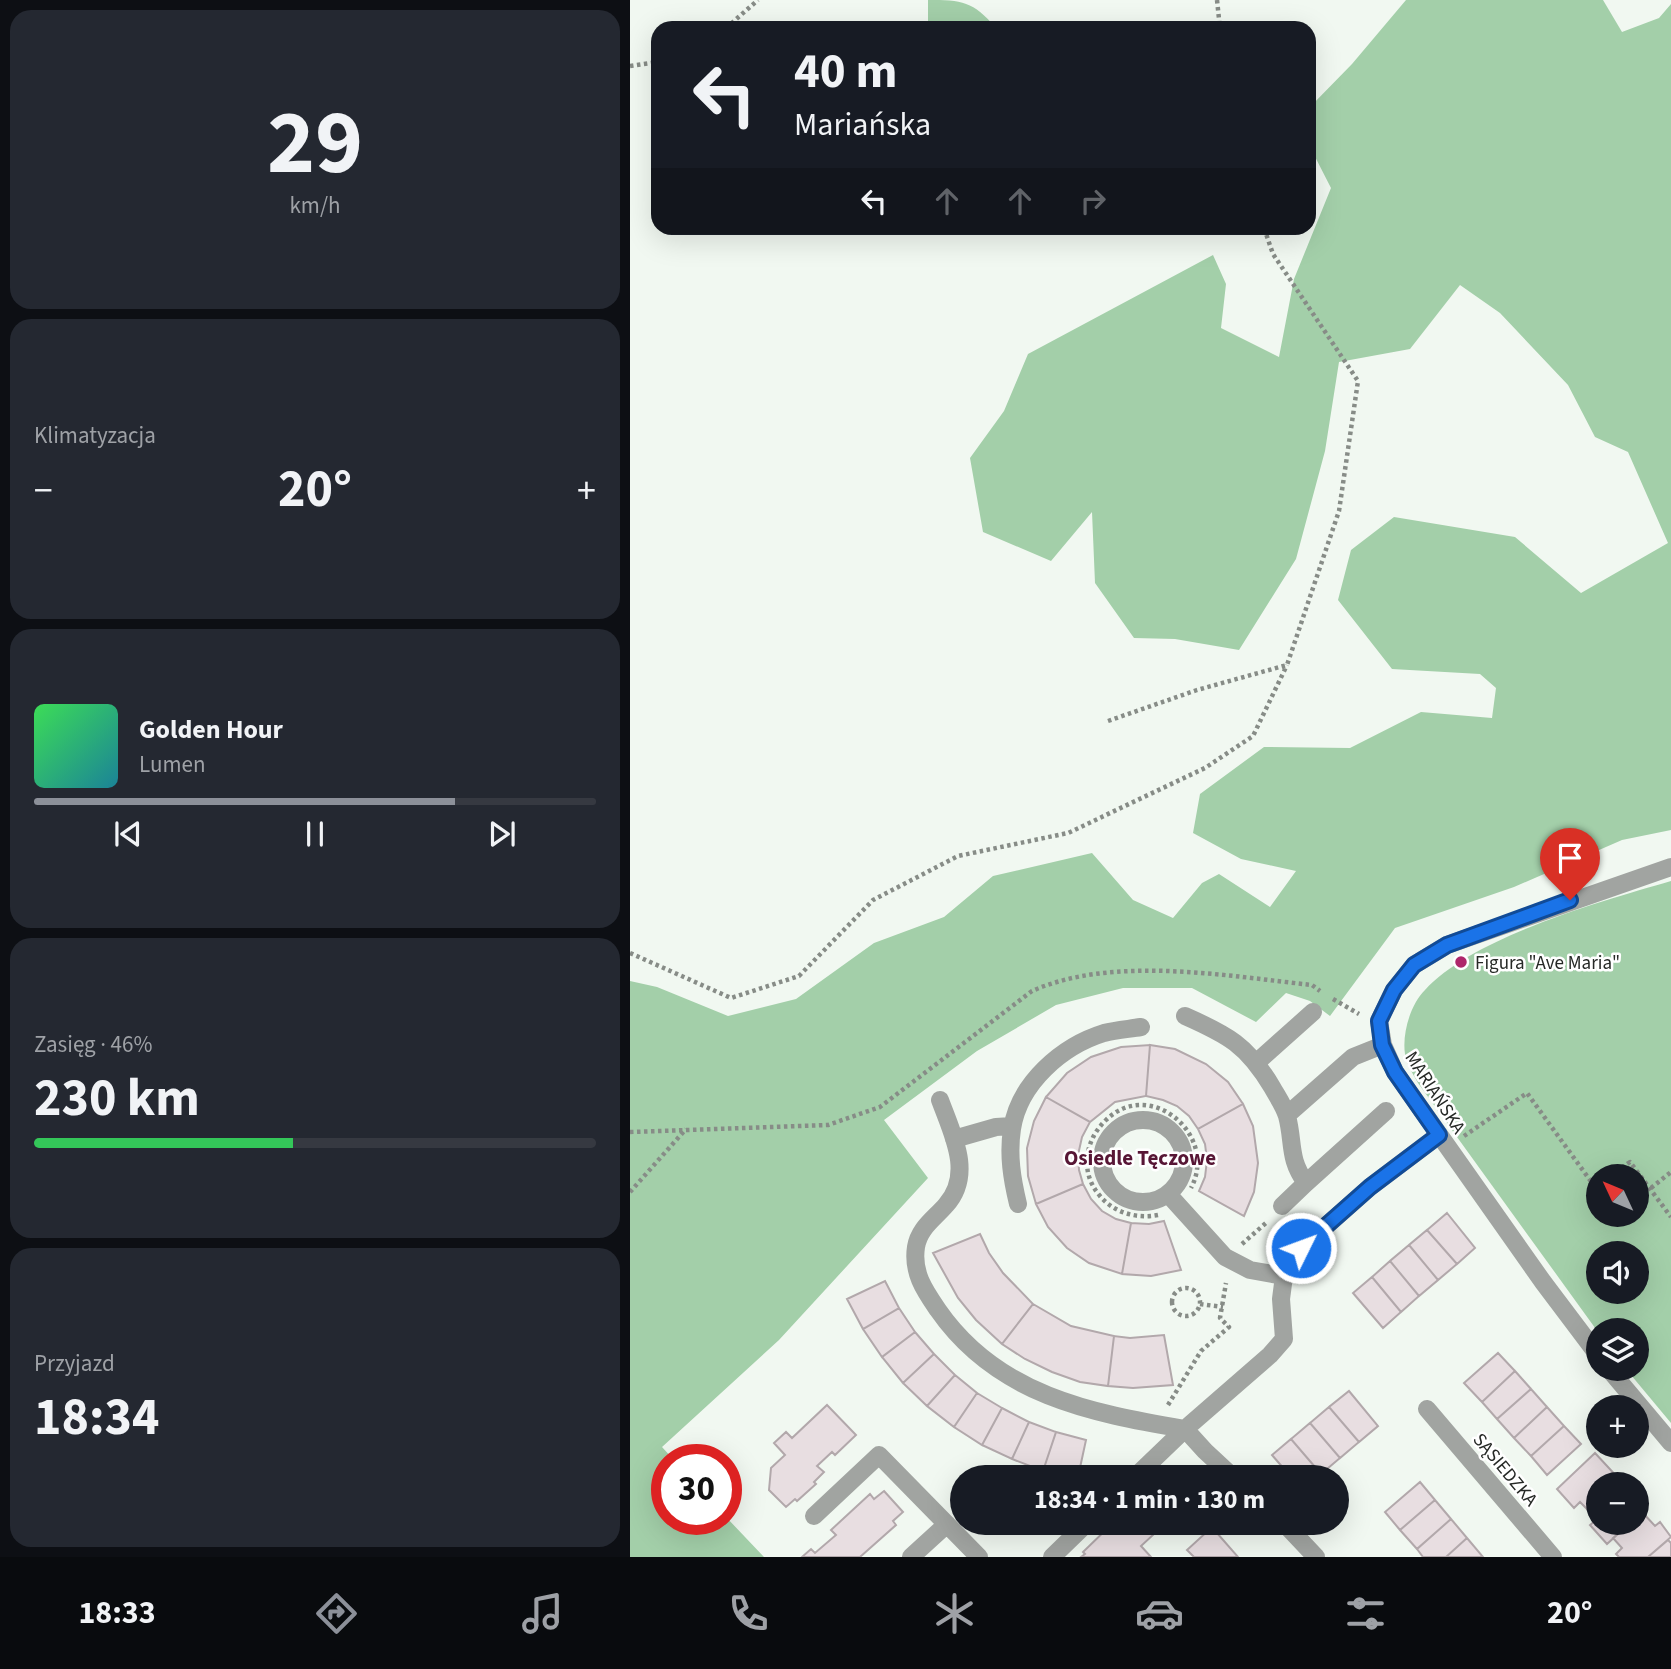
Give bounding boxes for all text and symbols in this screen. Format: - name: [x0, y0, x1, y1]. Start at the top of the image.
- text: 40 m: [794, 37, 898, 107]
- icon: left: [679, 49, 770, 140]
- text: 29: [267, 79, 363, 208]
- text: Mariańska: [794, 102, 931, 148]
- icon: left: [855, 182, 893, 220]
- icon: ahead: [928, 182, 966, 220]
- icon: ahead: [1001, 182, 1039, 220]
- icon: right: [1074, 182, 1112, 220]
- text: km/h: [289, 189, 341, 222]
- text: Klimatyzacja: [34, 419, 156, 452]
- text: 20°: [278, 453, 352, 527]
- text: −: [34, 464, 53, 518]
- text: +: [577, 464, 596, 518]
- text: Golden Hour: [139, 711, 283, 748]
- text: Lumen: [139, 748, 206, 781]
- icon: previous: [109, 815, 147, 853]
- icon: pause: [296, 815, 334, 853]
- icon: next: [483, 815, 521, 853]
- pin: [1540, 828, 1600, 900]
- icon: arrive: [1551, 839, 1589, 877]
- place label: Figura "Ave Maria": [1475, 950, 1620, 977]
- marker: Figura "Ave Maria": [1453, 954, 1469, 970]
- text: Zasięg · 46%: [34, 1028, 152, 1061]
- street label: MARIAŃSKA: [1398, 1046, 1472, 1140]
- text: 230 km: [34, 1062, 200, 1136]
- district label: Osiedle Tęczowe: [1064, 1143, 1216, 1173]
- north arrow: [1586, 1164, 1648, 1227]
- map controls: [1586, 1164, 1649, 1535]
- position arrow: [1264, 1211, 1338, 1285]
- button: sound: [1586, 1241, 1649, 1304]
- button: layers: [1586, 1318, 1649, 1381]
- text: Przyjazd: [34, 1347, 115, 1380]
- text: 18:34: [34, 1381, 159, 1455]
- button: +: [1586, 1395, 1649, 1458]
- street label: SĄSIEDZKA: [1466, 1427, 1544, 1513]
- speed limit sign: 30: [651, 1444, 742, 1535]
- button: −: [1586, 1472, 1649, 1535]
- text: 18:34 · 1 min · 130 m: [1034, 1481, 1265, 1518]
- icon: directions: [312, 1589, 361, 1638]
- icon: music: [518, 1589, 567, 1638]
- icon: phone: [724, 1589, 773, 1638]
- icon: climate: [930, 1589, 979, 1638]
- icon: car: [1135, 1589, 1184, 1638]
- icon: filters: [1341, 1589, 1390, 1638]
- text: 18:33: [78, 1590, 156, 1636]
- text: 20°: [1547, 1590, 1593, 1636]

